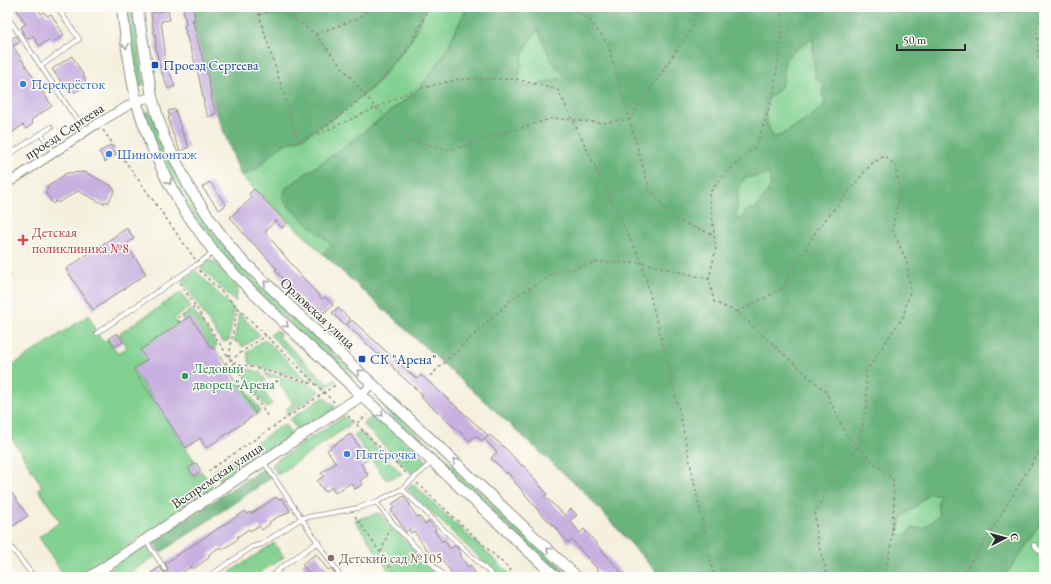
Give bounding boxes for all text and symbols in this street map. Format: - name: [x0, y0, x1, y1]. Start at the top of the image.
- scale bar: [897, 26, 965, 52]
- text: 50 m: [903, 32, 927, 48]
- one-way arrow: [121, 43, 130, 49]
- place label: Проезд Сергеева: [163, 56, 259, 74]
- marker: Проезд Сергеева: [150, 60, 160, 70]
- place label: Перекрёсток: [31, 75, 105, 93]
- marker: Перекрёсток: [18, 79, 28, 89]
- street label: проезд Сергеева: [21, 98, 107, 163]
- place label: Шиномонтаж: [117, 145, 197, 163]
- marker: Шиномонтаж: [104, 149, 114, 159]
- one-way arrow: [164, 178, 171, 185]
- place label: Детская поликлиника №8: [32, 223, 129, 257]
- marker: Детская поликлиника №8: [17, 234, 29, 246]
- street label: Орловская улица: [277, 274, 360, 353]
- one-way arrow: [263, 280, 271, 287]
- one-way arrow: [281, 321, 289, 328]
- place label: СК "Арена": [370, 350, 437, 368]
- marker: СК "Арена": [357, 354, 367, 364]
- place label: Ледовый дворец "Арена": [193, 359, 280, 393]
- one-way arrow: [357, 369, 365, 377]
- marker: Ледовый дворец "Арена": [180, 371, 190, 381]
- one-way arrow: [376, 410, 384, 417]
- street label: Веспремская улица: [168, 437, 267, 512]
- place label: Пятёрочка: [355, 445, 417, 463]
- marker: Пятёрочка: [342, 449, 352, 459]
- one-way arrow: [452, 459, 459, 466]
- north arrow: [985, 518, 1025, 558]
- text: С: [1008, 532, 1022, 542]
- one-way arrow: [546, 548, 554, 555]
- place label: Детский сад №105: [339, 549, 442, 567]
- marker: Детский сад №105: [326, 553, 336, 563]

